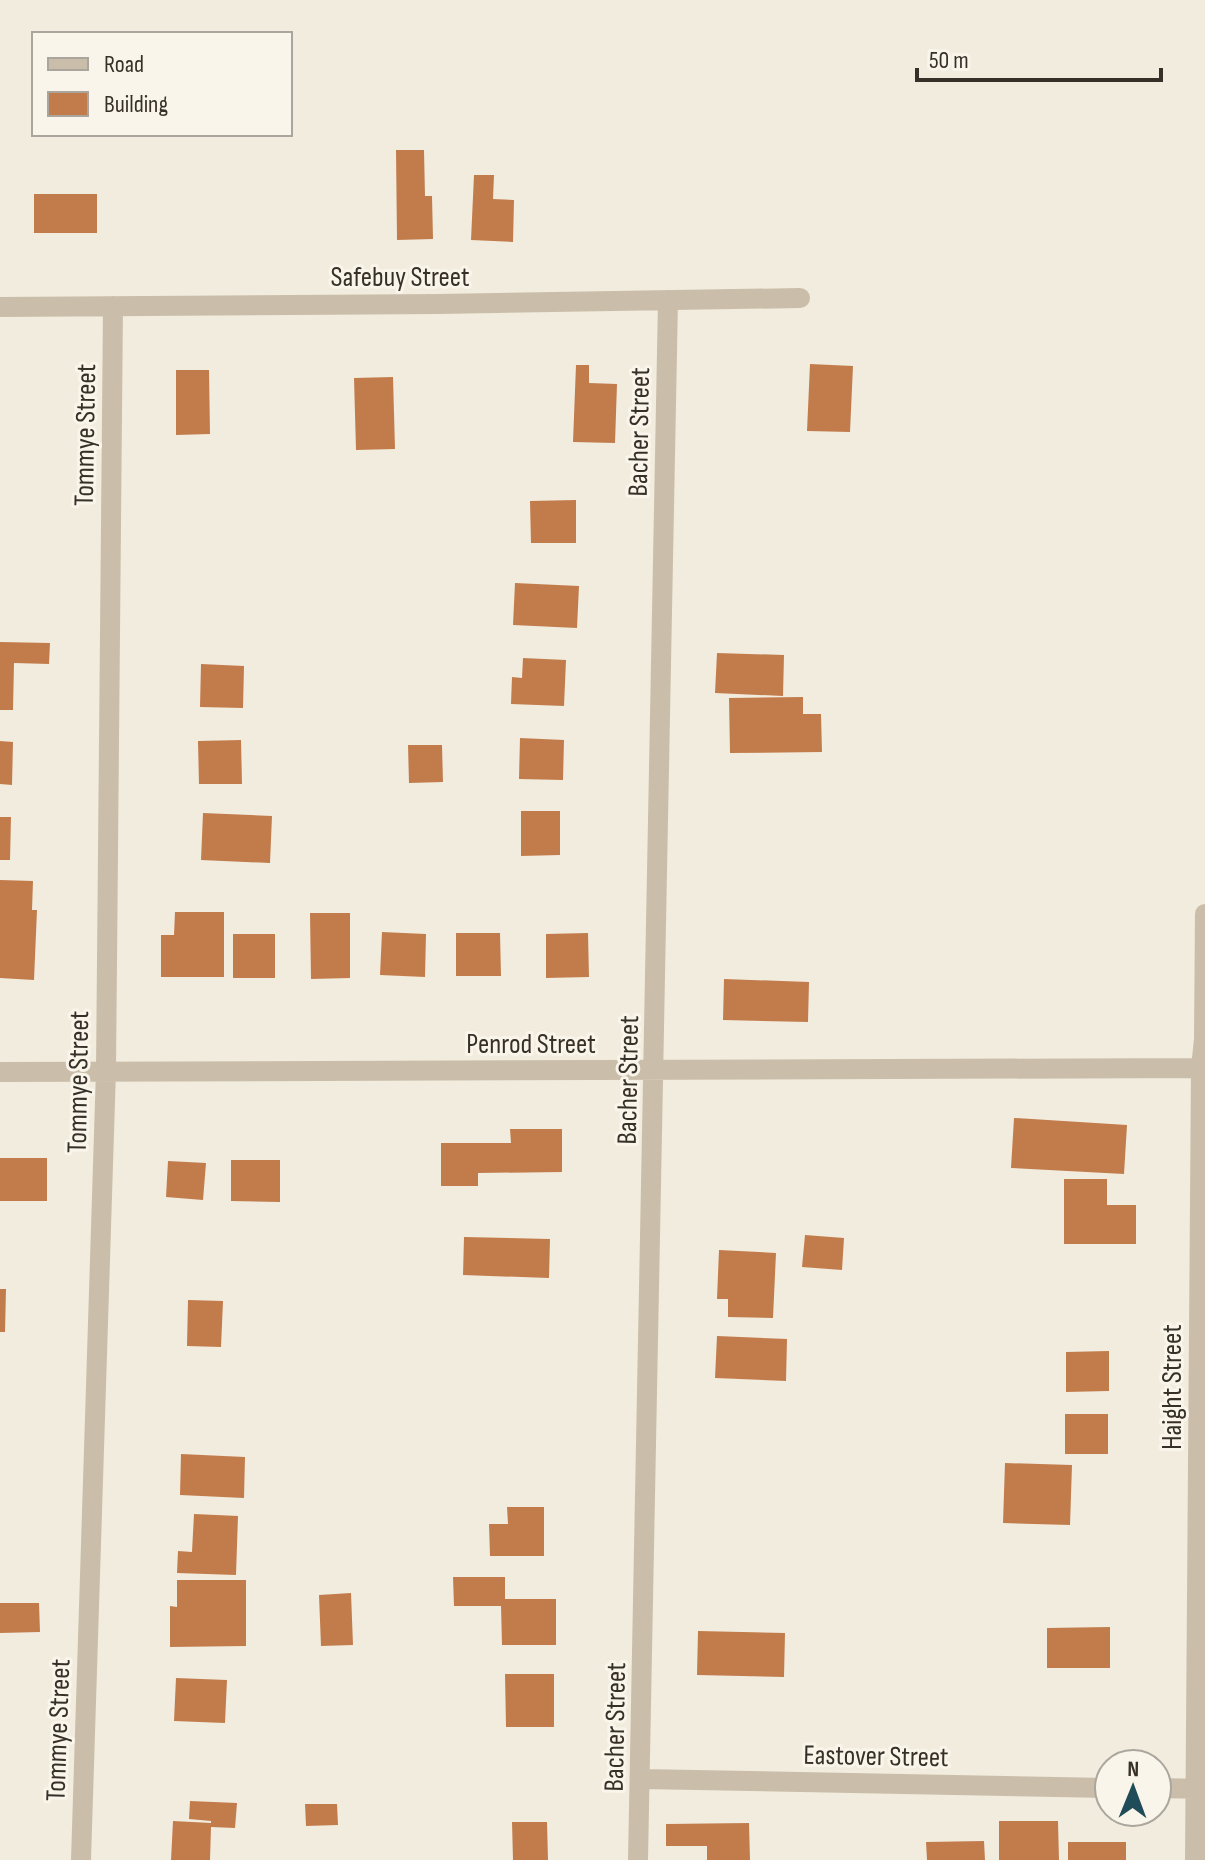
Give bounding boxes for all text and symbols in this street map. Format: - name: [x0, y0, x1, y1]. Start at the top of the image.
- legend: [32, 32, 292, 136]
- scale bar: [917, 32, 1161, 82]
- text: 50 m: [929, 46, 969, 75]
- text: Road: [104, 50, 144, 79]
- text: Building: [104, 90, 168, 119]
- street label: Safebuy Street: [330, 261, 470, 294]
- street label: Tommye Street: [68, 364, 103, 506]
- street label: Bacher Street: [622, 367, 657, 497]
- street label: Tommye Street: [61, 1011, 96, 1153]
- street label: Bacher Street: [611, 1015, 646, 1145]
- street label: Penrod Street: [466, 1028, 596, 1061]
- street label: Haight Street: [1156, 1324, 1189, 1450]
- street label: Tommye Street: [40, 1658, 77, 1802]
- street label: Bacher Street: [598, 1662, 633, 1792]
- street label: Eastover Street: [803, 1739, 949, 1774]
- north arrow: [1093, 1748, 1173, 1828]
- text: N: [1127, 1756, 1139, 1783]

